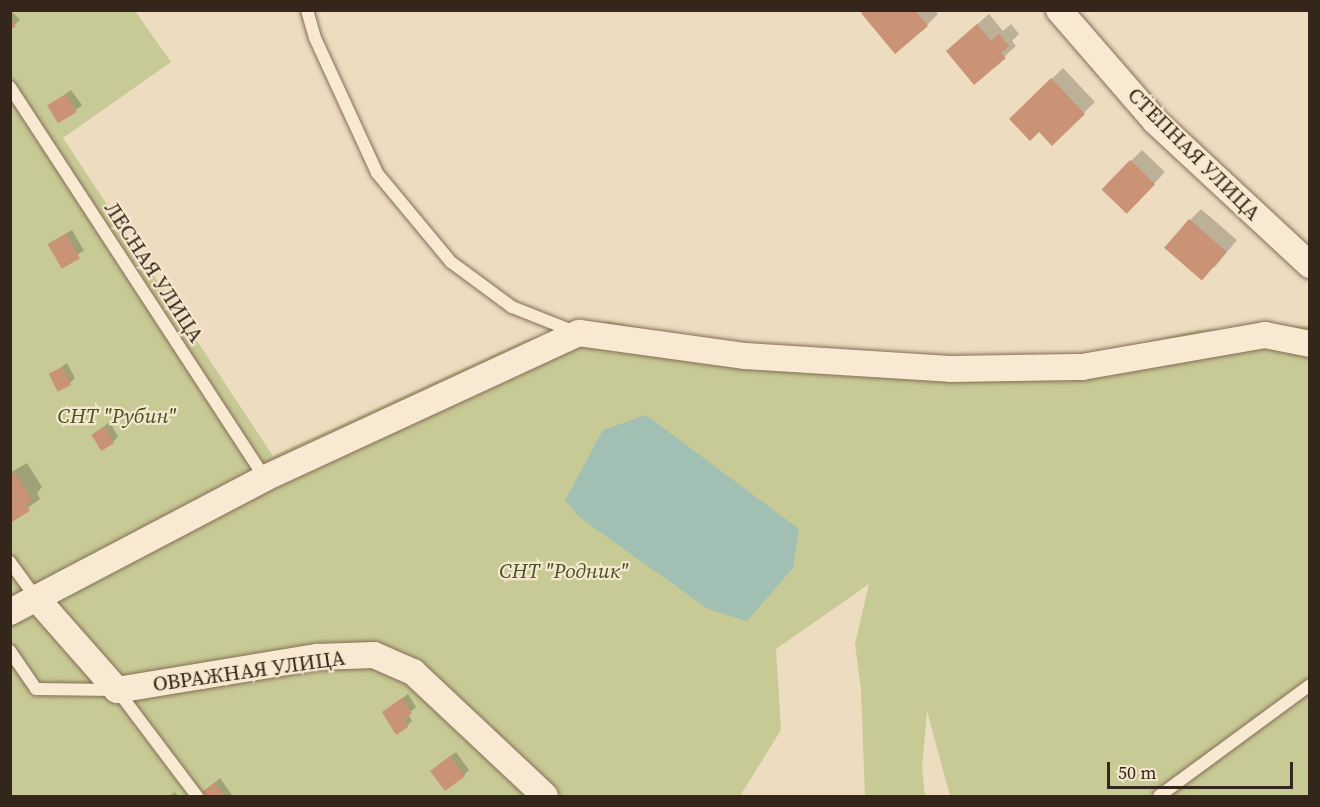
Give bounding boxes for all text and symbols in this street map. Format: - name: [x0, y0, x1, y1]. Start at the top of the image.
- street label: СТЕПНАЯ УЛИЦА: [1122, 82, 1266, 226]
- street label: ЛЕСНАЯ УЛИЦА: [99, 197, 209, 347]
- park label: СНТ "Рубин": [58, 403, 176, 429]
- park label: СНТ "Родник": [499, 558, 629, 584]
- street label: ОВРАЖНАЯ УЛИЦА: [151, 645, 347, 697]
- scale bar: [1110, 750, 1296, 788]
- text: 50 m: [1118, 760, 1156, 785]

